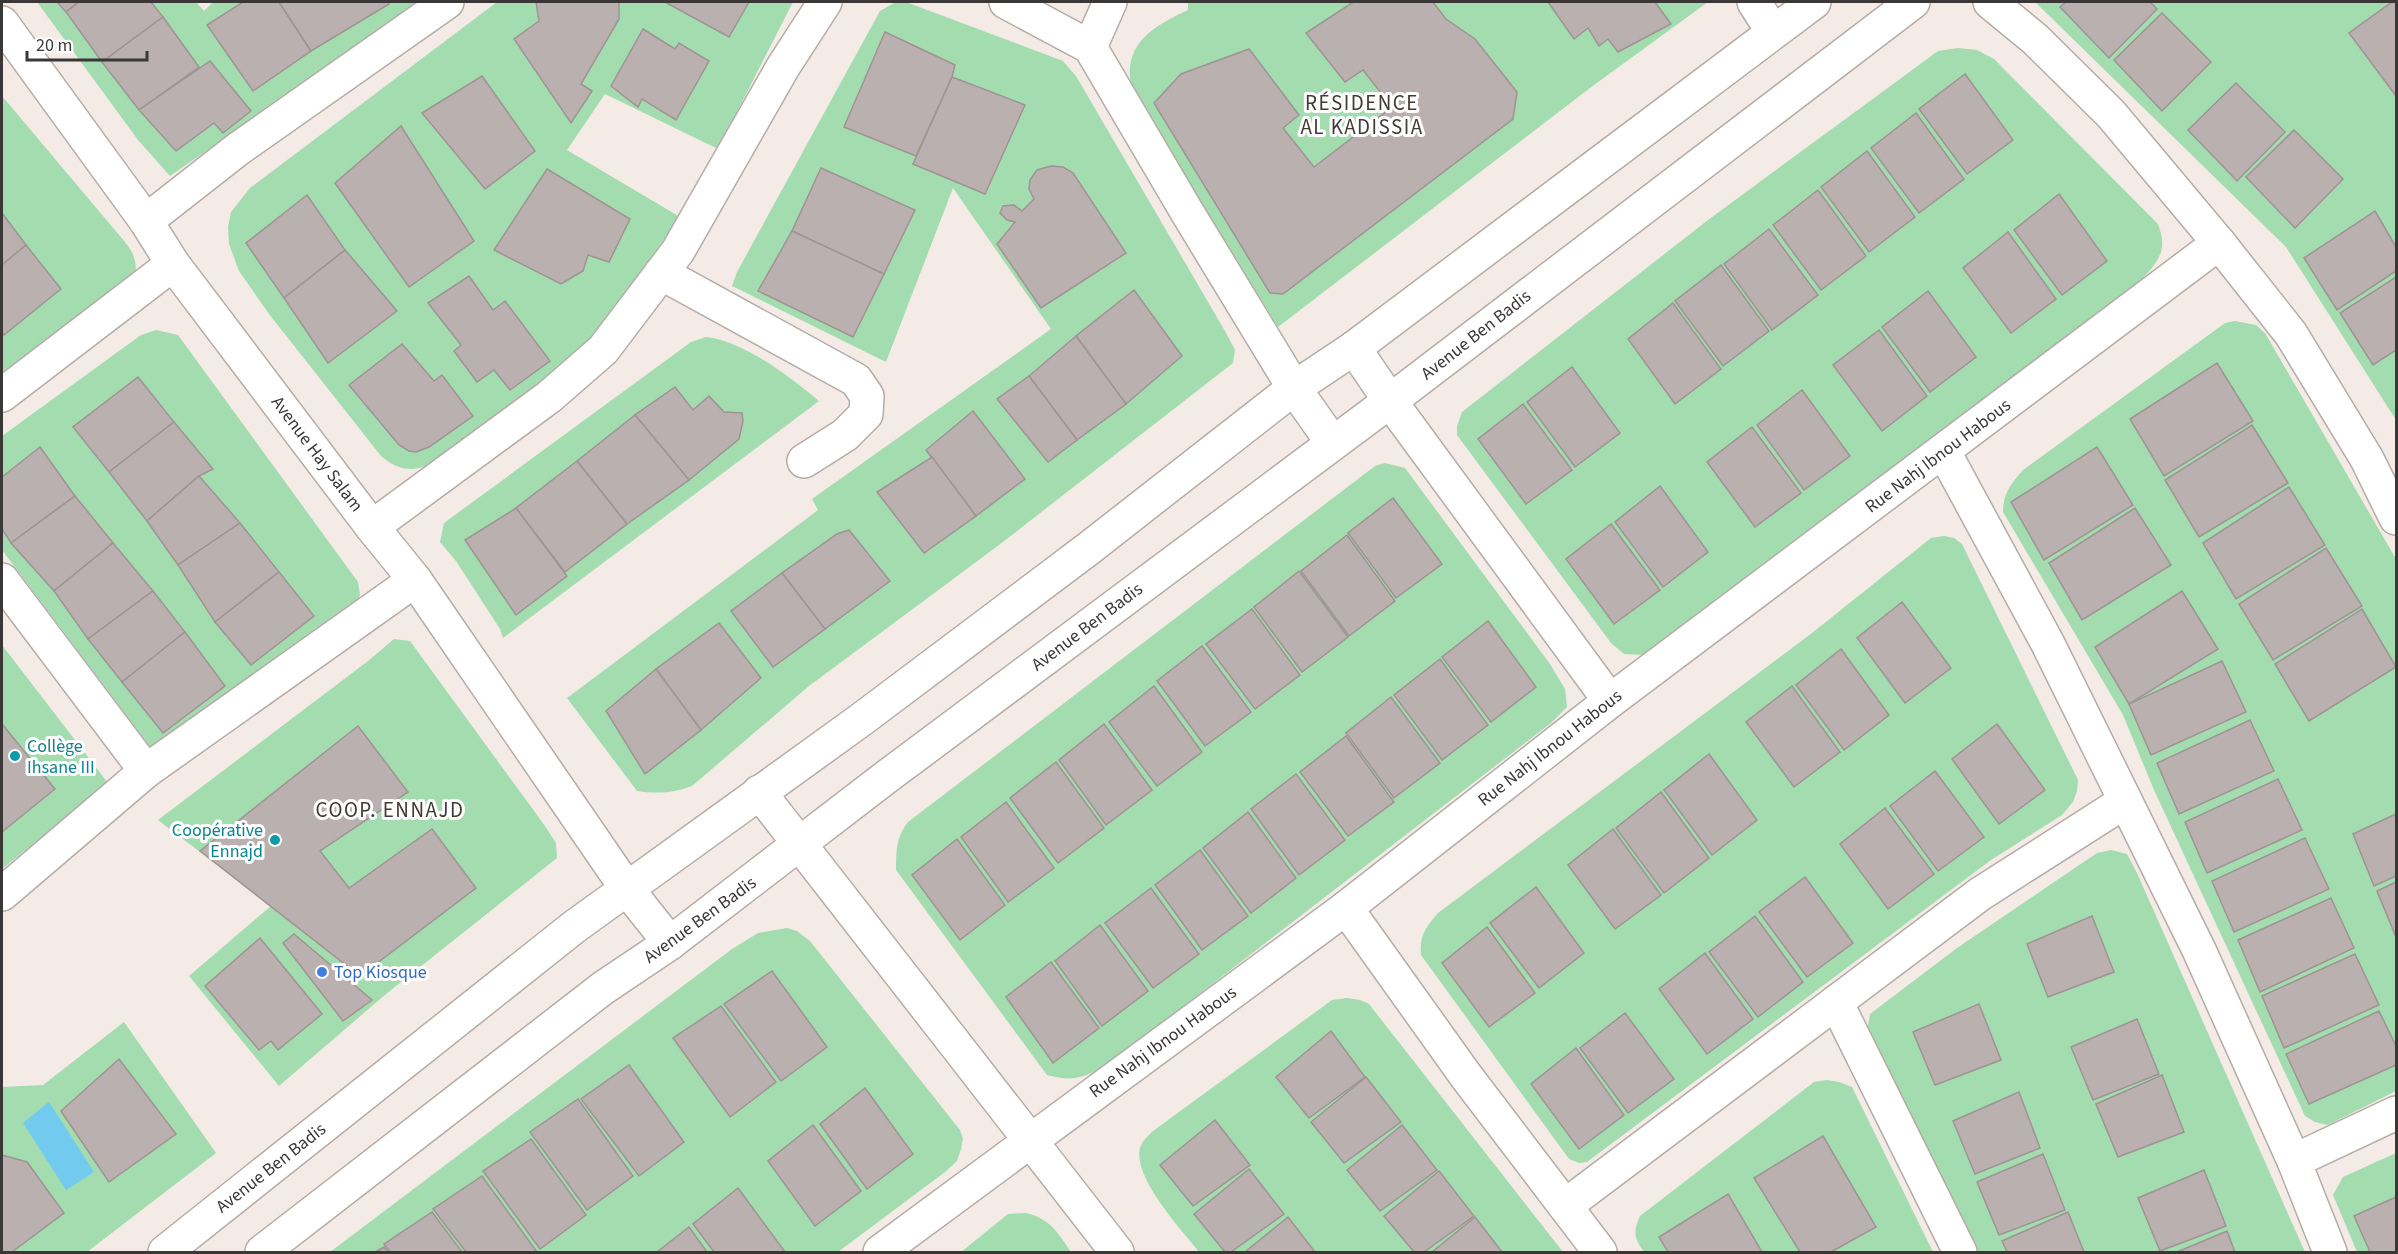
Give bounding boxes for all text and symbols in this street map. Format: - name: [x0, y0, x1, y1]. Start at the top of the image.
- scale bar: [27, 24, 147, 62]
- text: 20 m: [36, 33, 72, 58]
- district label: RÉSIDENCE AL KADISSIA: [1300, 88, 1424, 142]
- street label: Avenue Ben Badis: [1416, 284, 1536, 386]
- street label: Avenue Hay Salam: [265, 391, 369, 517]
- street label: Rue Nahj Ibnou Habous: [1860, 393, 2016, 519]
- street label: Avenue Ben Badis: [1026, 577, 1148, 677]
- street label: Rue Nahj Ibnou Habous: [1473, 684, 1627, 812]
- place label: Collège Ihsane III: [27, 734, 95, 780]
- marker: Collège Ihsane III: [8, 749, 22, 763]
- district label: COOP. ENNAJD: [316, 795, 464, 825]
- place label: Coopérative Ennajd: [172, 818, 263, 864]
- marker: Coopérative Ennajd: [268, 833, 282, 847]
- street label: Avenue Ben Badis: [639, 871, 761, 969]
- place label: Top Kiosque: [334, 960, 427, 985]
- marker: Top Kiosque: [315, 965, 329, 979]
- street label: Rue Nahj Ibnou Habous: [1084, 980, 1242, 1104]
- street label: Avenue Ben Badis: [211, 1117, 331, 1219]

